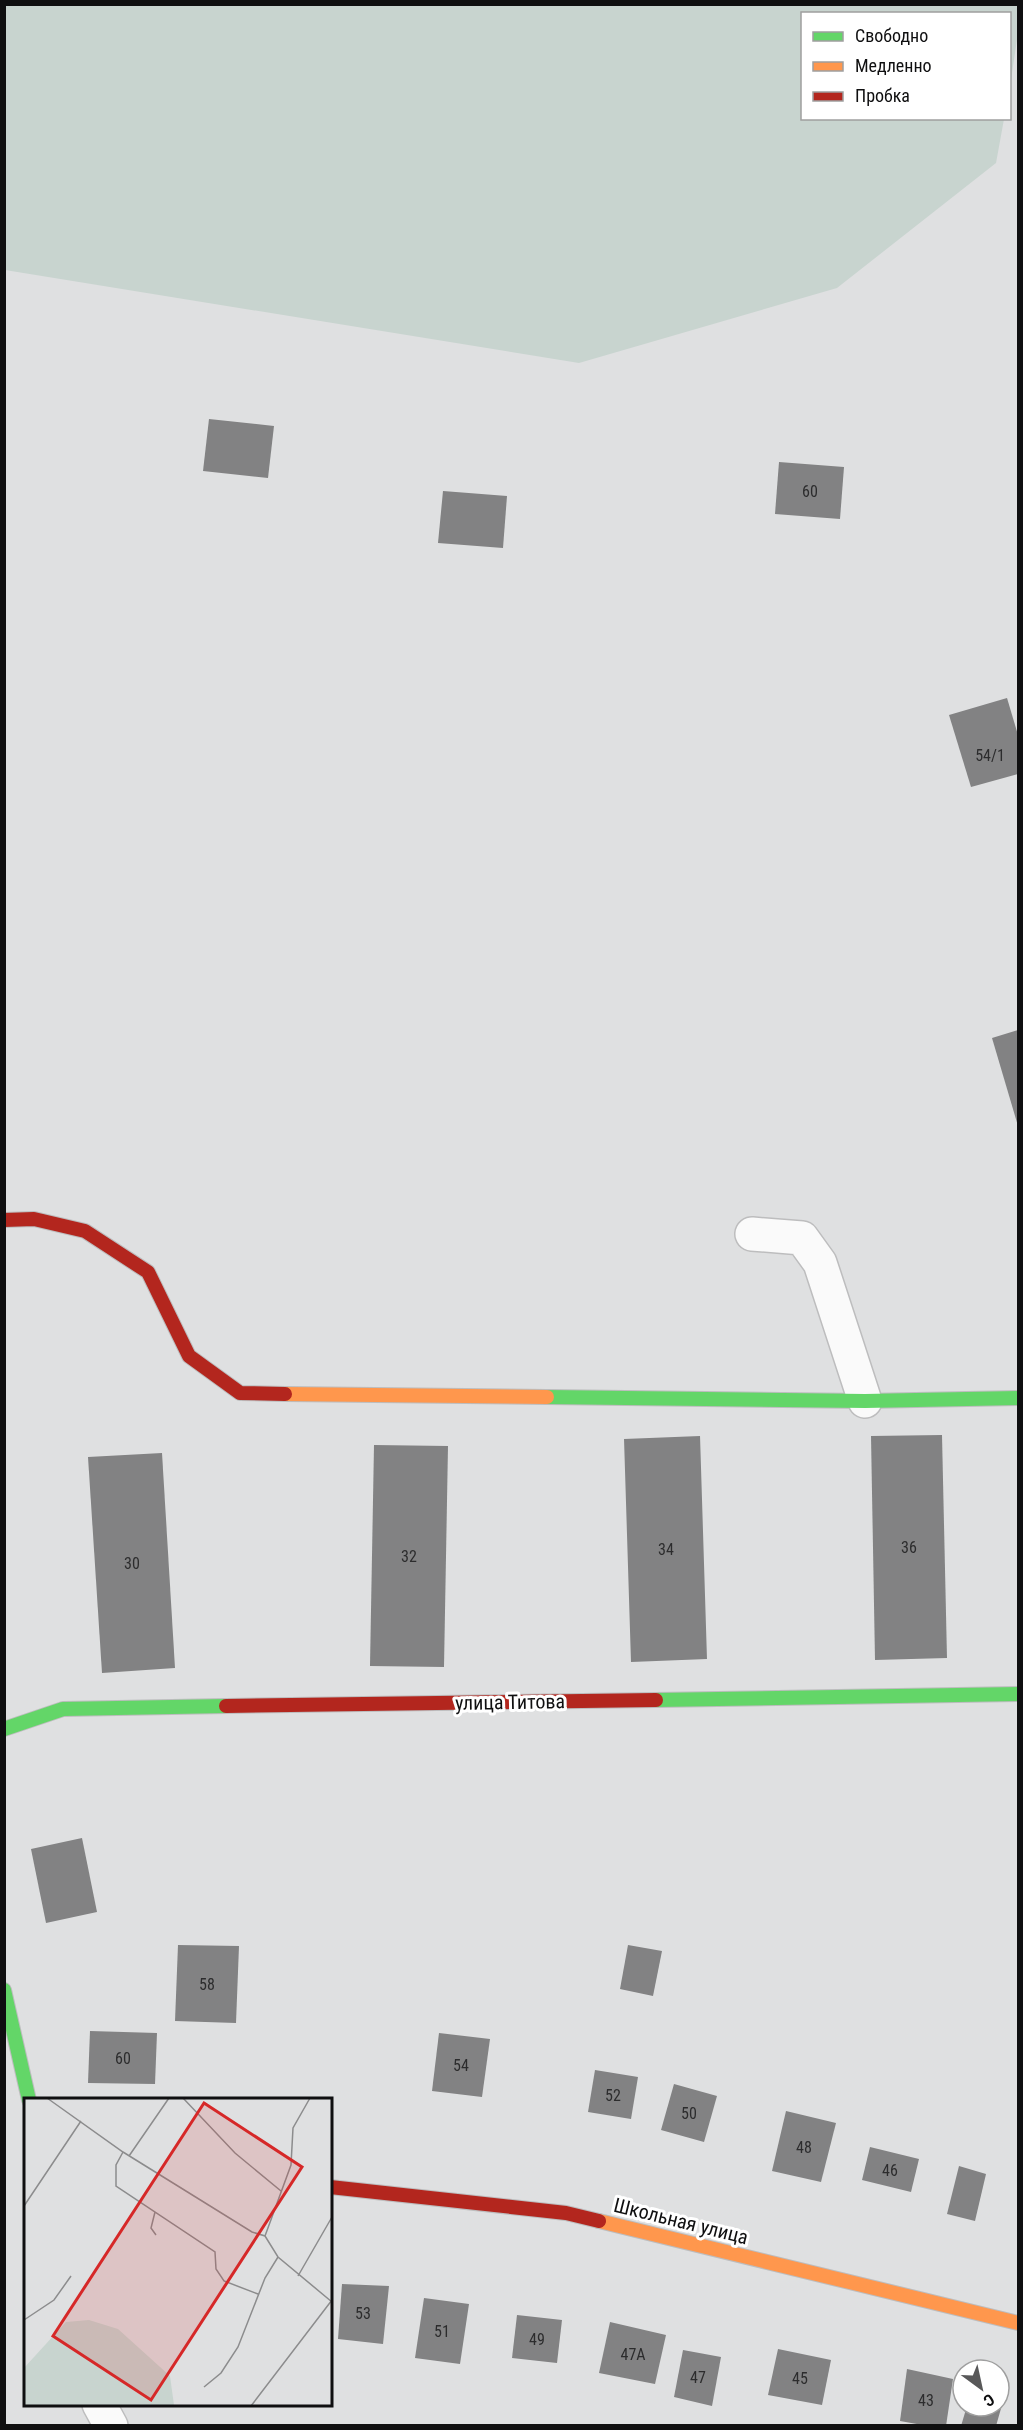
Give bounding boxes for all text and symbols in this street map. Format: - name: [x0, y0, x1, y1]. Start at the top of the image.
- legend: [801, 12, 1011, 120]
- text: Свободно: [855, 25, 928, 46]
- text: Медленно: [855, 55, 932, 76]
- text: Пробка: [855, 85, 910, 106]
- house number: 60: [802, 482, 818, 501]
- house number: 54/1: [975, 746, 1005, 765]
- house number: 36: [901, 1538, 917, 1557]
- house number: 34: [658, 1540, 674, 1559]
- house number: 32: [401, 1547, 417, 1566]
- house number: 30: [124, 1554, 140, 1573]
- street label: улица Титова: [455, 1689, 565, 1715]
- house number: 58: [199, 1975, 215, 1994]
- house number: 60: [115, 2049, 131, 2068]
- house number: 54: [453, 2056, 469, 2075]
- house number: 52: [605, 2086, 621, 2105]
- inset map: [24, 2098, 332, 2406]
- house number: 50: [681, 2104, 697, 2123]
- house number: 48: [796, 2138, 812, 2157]
- house number: 46: [882, 2161, 898, 2180]
- street label: Школьная улица: [611, 2193, 751, 2249]
- house number: 53: [355, 2304, 371, 2323]
- house number: 51: [434, 2322, 450, 2341]
- house number: 49: [529, 2330, 545, 2349]
- house number: 47А: [620, 2345, 646, 2364]
- north arrow: [951, 2358, 1011, 2418]
- house number: 47: [690, 2368, 706, 2387]
- house number: 45: [792, 2369, 808, 2388]
- text: С: [980, 2390, 998, 2411]
- house number: 43: [918, 2391, 934, 2410]

